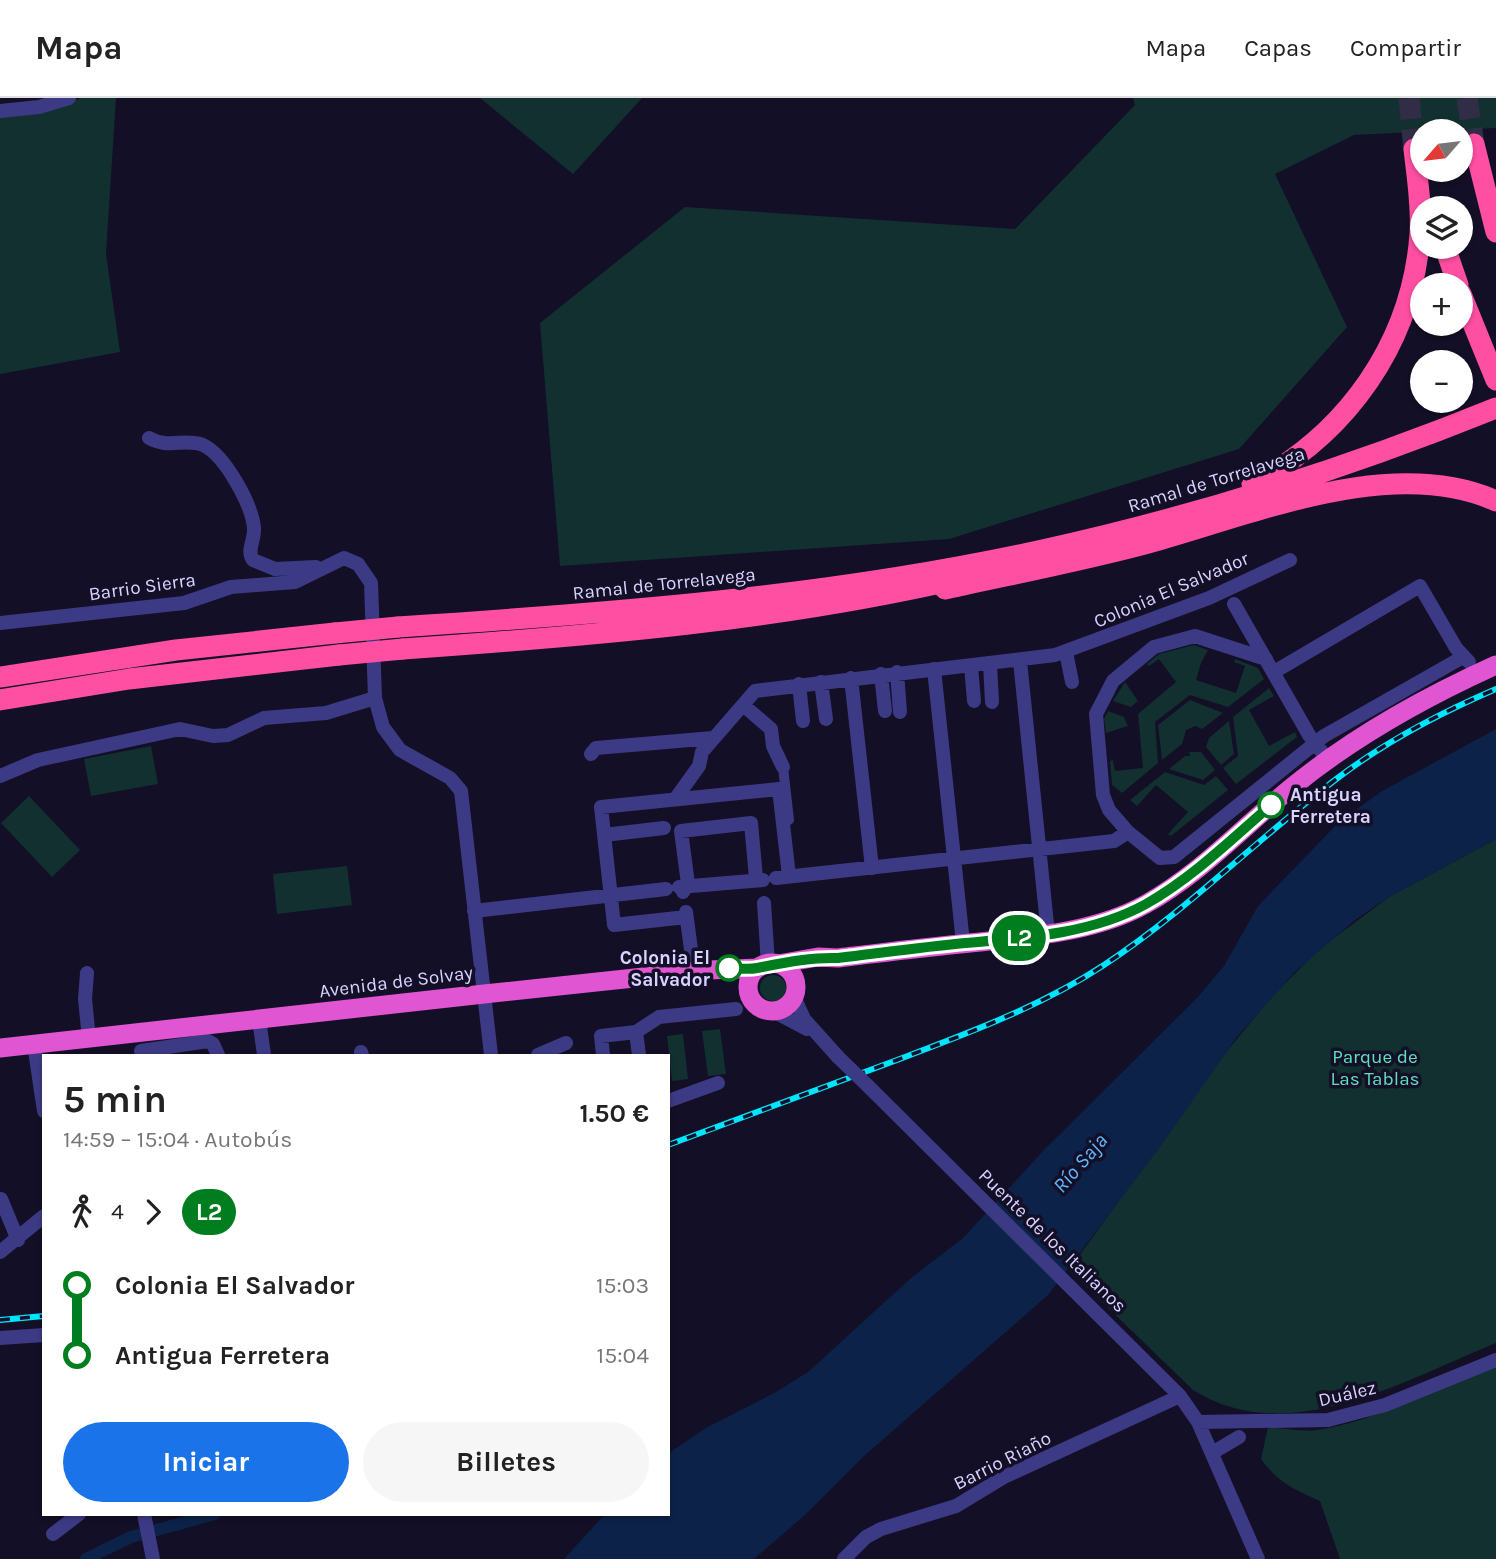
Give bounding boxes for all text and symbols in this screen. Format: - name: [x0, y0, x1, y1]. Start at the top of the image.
- text: Mapa: [35, 29, 123, 67]
- text: Mapa: [1145, 34, 1206, 62]
- text: Capas: [1244, 34, 1312, 62]
- text: Compartir: [1350, 34, 1461, 62]
- north arrow: [1410, 119, 1474, 182]
- map controls: [1410, 119, 1473, 413]
- button: layers: [1410, 196, 1473, 259]
- button: +: [1410, 273, 1473, 336]
- button: −: [1410, 350, 1473, 413]
- street label: Ramal de Torrelavega: [1125, 443, 1307, 517]
- street label: Colonia El Salvador: [1091, 547, 1252, 633]
- street label: Ramal de Torrelavega: [572, 563, 757, 605]
- street label: Barrio Sierra: [87, 569, 197, 605]
- place label: Antigua Ferretera: [1290, 784, 1371, 828]
- marker: Antigua Ferretera: [1258, 792, 1284, 818]
- line badge: L2: [988, 915, 1050, 961]
- text: L2: [1006, 924, 1032, 952]
- place label: Colonia El Salvador: [620, 947, 711, 991]
- marker: Colonia El Salvador: [716, 955, 742, 981]
- street label: Avenida de Solvay: [318, 962, 474, 1002]
- park label: Parque de Las Tablas: [1330, 1046, 1420, 1090]
- text: 5 min: [63, 1077, 167, 1122]
- text: 1.50 €: [580, 1098, 649, 1129]
- text: 14:59 – 15:04 · Autobús: [63, 1126, 292, 1153]
- water label: Río Saja: [1048, 1128, 1112, 1198]
- street label: Puente de los Italianos: [974, 1165, 1131, 1317]
- icon: walk: [63, 1193, 101, 1231]
- icon: forward: [134, 1193, 172, 1231]
- text: 4: [111, 1198, 124, 1225]
- text: L2: [196, 1198, 222, 1226]
- text: Colonia El Salvador: [115, 1270, 354, 1301]
- text: 15:03: [596, 1272, 649, 1299]
- text: Antigua Ferretera: [115, 1340, 330, 1371]
- text: 15:04: [597, 1342, 649, 1369]
- street label: Duález: [1316, 1377, 1378, 1411]
- button: Iniciar: [63, 1422, 349, 1502]
- button: Billetes: [363, 1422, 649, 1502]
- street label: Barrio Riaño: [950, 1427, 1055, 1495]

